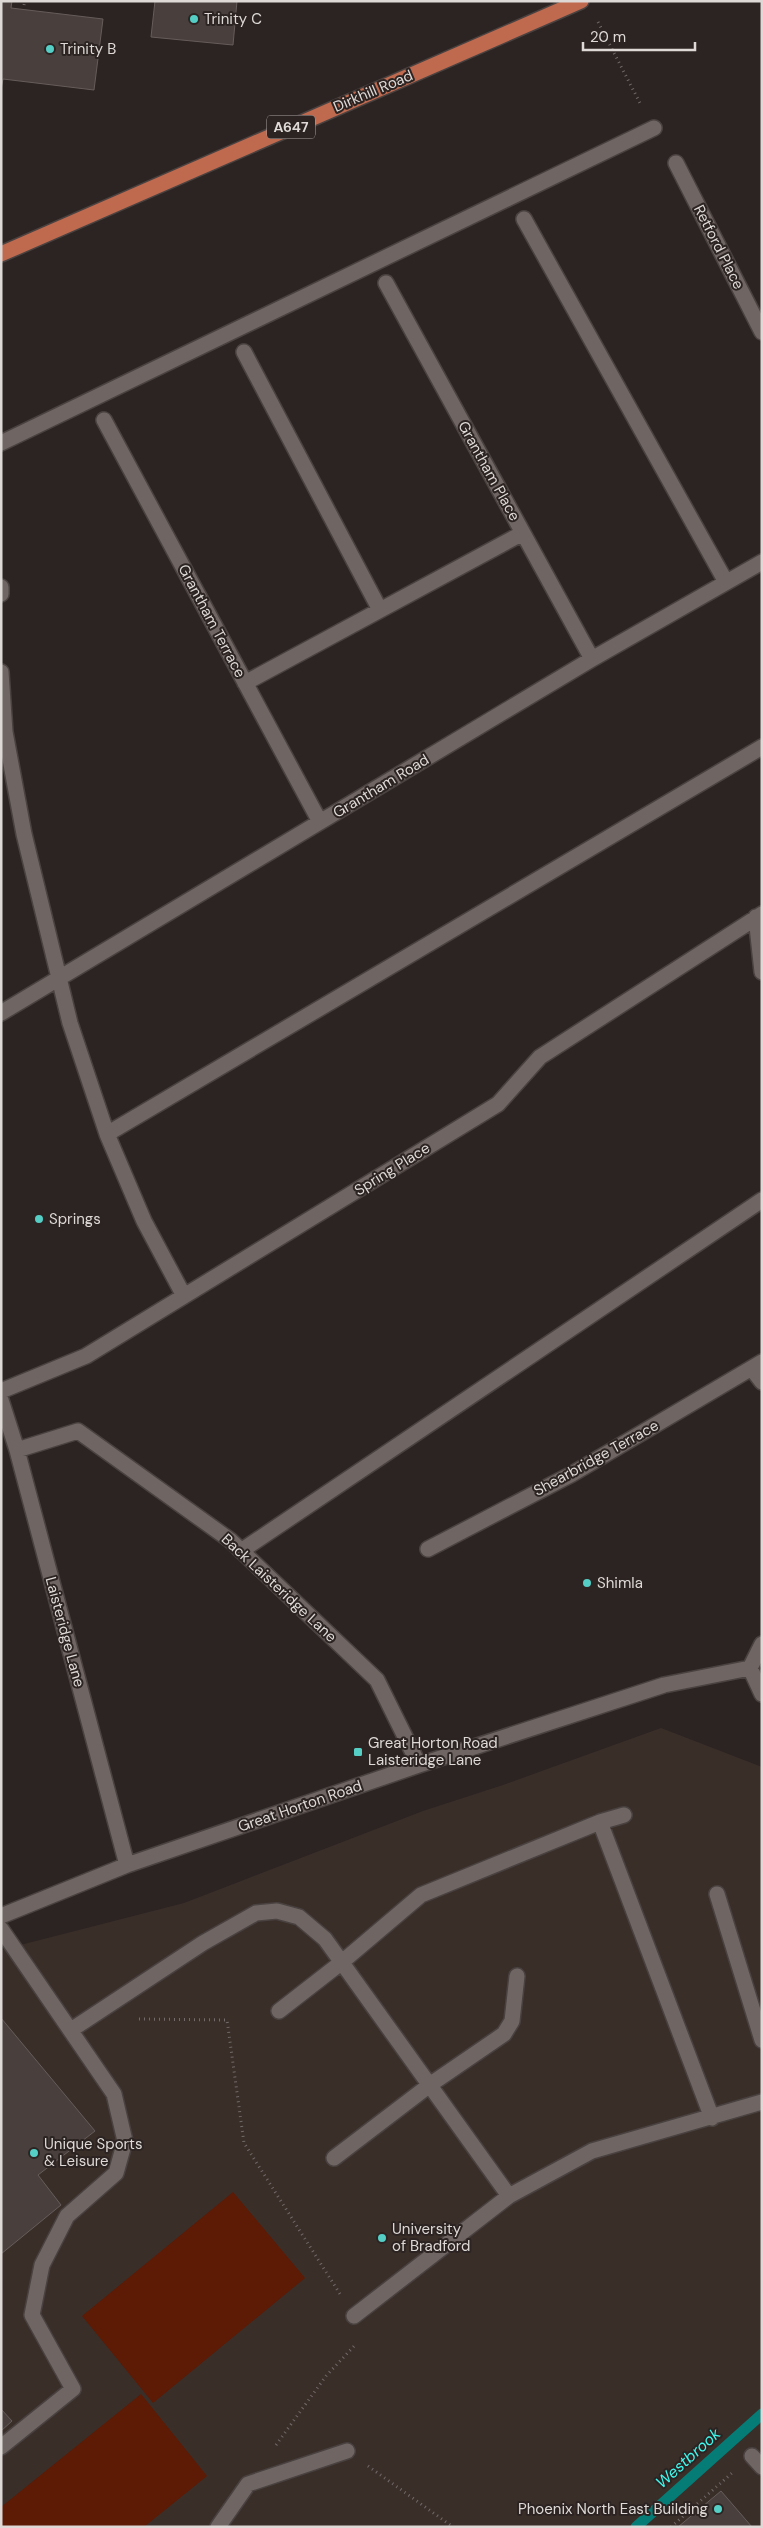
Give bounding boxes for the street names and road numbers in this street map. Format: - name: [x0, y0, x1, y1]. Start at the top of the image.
- street label: Dirkhill Road: [330, 65, 416, 117]
- road number: A647: [267, 115, 315, 138]
- street label: Retford Place: [689, 201, 749, 293]
- street label: Grantham Place: [453, 418, 525, 524]
- street label: Grantham Terrace: [174, 561, 250, 681]
- street label: Grantham Road: [329, 749, 433, 823]
- street label: Spring Place: [350, 1138, 434, 1200]
- street label: Shearbridge Terrace: [530, 1415, 662, 1501]
- street label: Back Laisteridge Lane: [217, 1529, 341, 1647]
- street label: Laisteridge Lane: [41, 1575, 89, 1689]
- street label: Great Horton Road: [235, 1775, 365, 1837]

